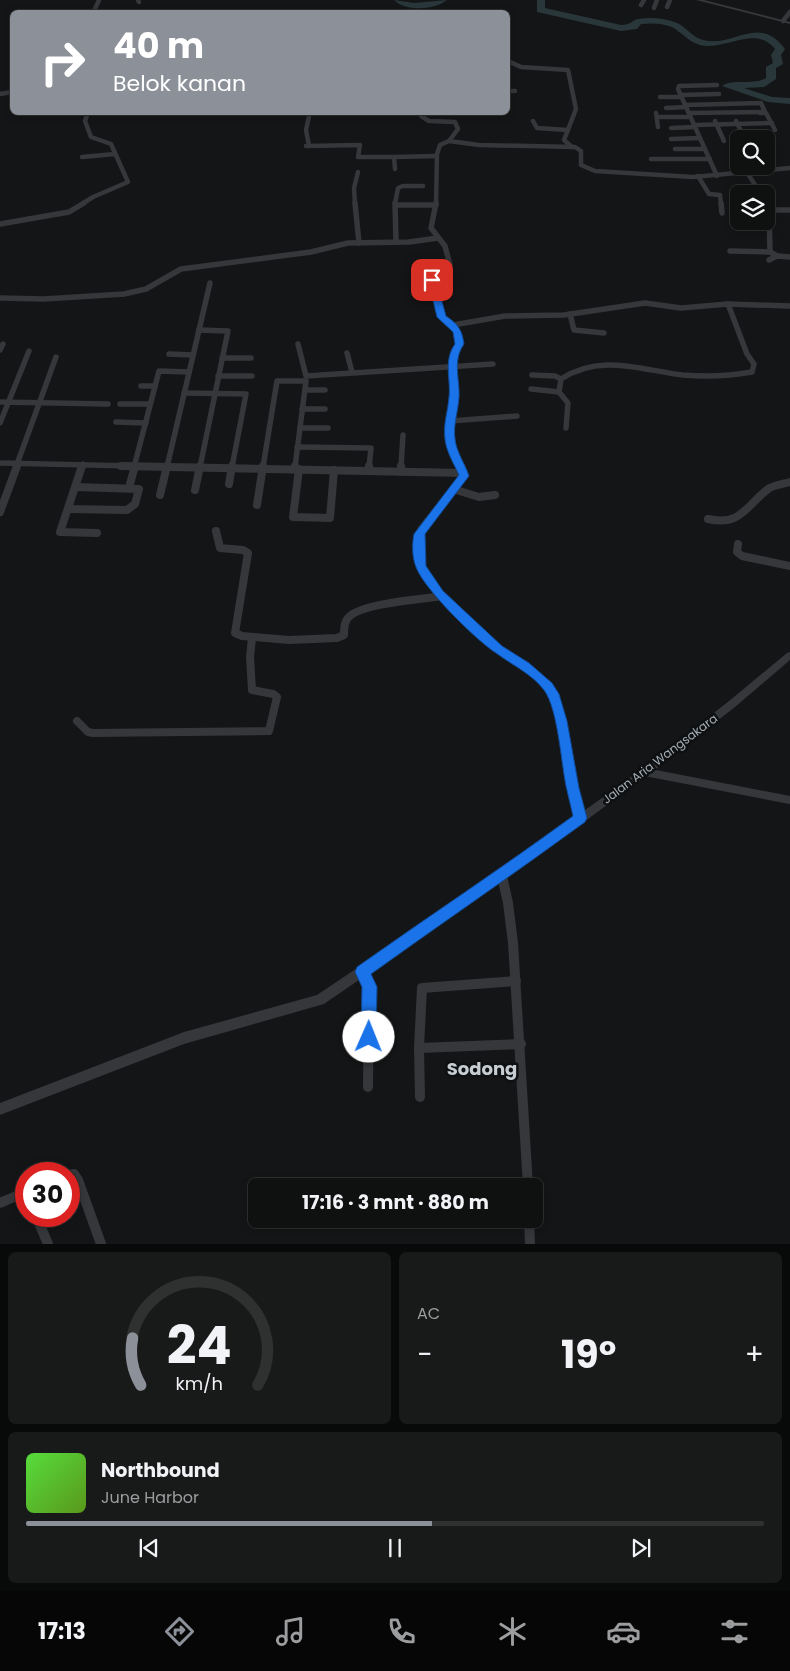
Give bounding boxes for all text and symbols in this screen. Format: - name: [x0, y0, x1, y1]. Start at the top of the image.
- text: 40 m: [113, 21, 204, 70]
- icon: right: [30, 30, 95, 95]
- text: Belok kanan: [113, 68, 246, 99]
- map controls: [730, 130, 775, 230]
- button: search: [730, 130, 775, 175]
- button: layers: [730, 185, 775, 230]
- pin: [411, 259, 453, 301]
- icon: arrive: [418, 266, 446, 294]
- street label: Jalan Aria Wangsakara: [599, 710, 721, 808]
- position arrow: [342, 1010, 394, 1062]
- district label: Sodong: [447, 1056, 517, 1081]
- speed limit sign: 30: [15, 1162, 80, 1227]
- text: 17:16 · 3 mnt · 880 m: [302, 1189, 489, 1216]
- text: AC: [417, 1302, 440, 1325]
- text: 24: [167, 1309, 232, 1382]
- text: 19°: [561, 1328, 616, 1381]
- text: −: [417, 1335, 432, 1374]
- text: +: [745, 1335, 764, 1374]
- text: km/h: [176, 1371, 223, 1396]
- text: Northbound: [101, 1457, 220, 1484]
- text: June Harbor: [101, 1486, 199, 1509]
- icon: previous: [135, 1534, 163, 1562]
- icon: pause: [381, 1534, 409, 1562]
- icon: next: [627, 1534, 655, 1562]
- icon: directions: [162, 1614, 197, 1649]
- icon: music: [273, 1614, 308, 1649]
- icon: phone: [384, 1614, 419, 1649]
- icon: climate: [495, 1614, 530, 1649]
- icon: car: [606, 1614, 641, 1649]
- icon: filters: [717, 1614, 752, 1649]
- text: 17:13: [38, 1616, 86, 1647]

